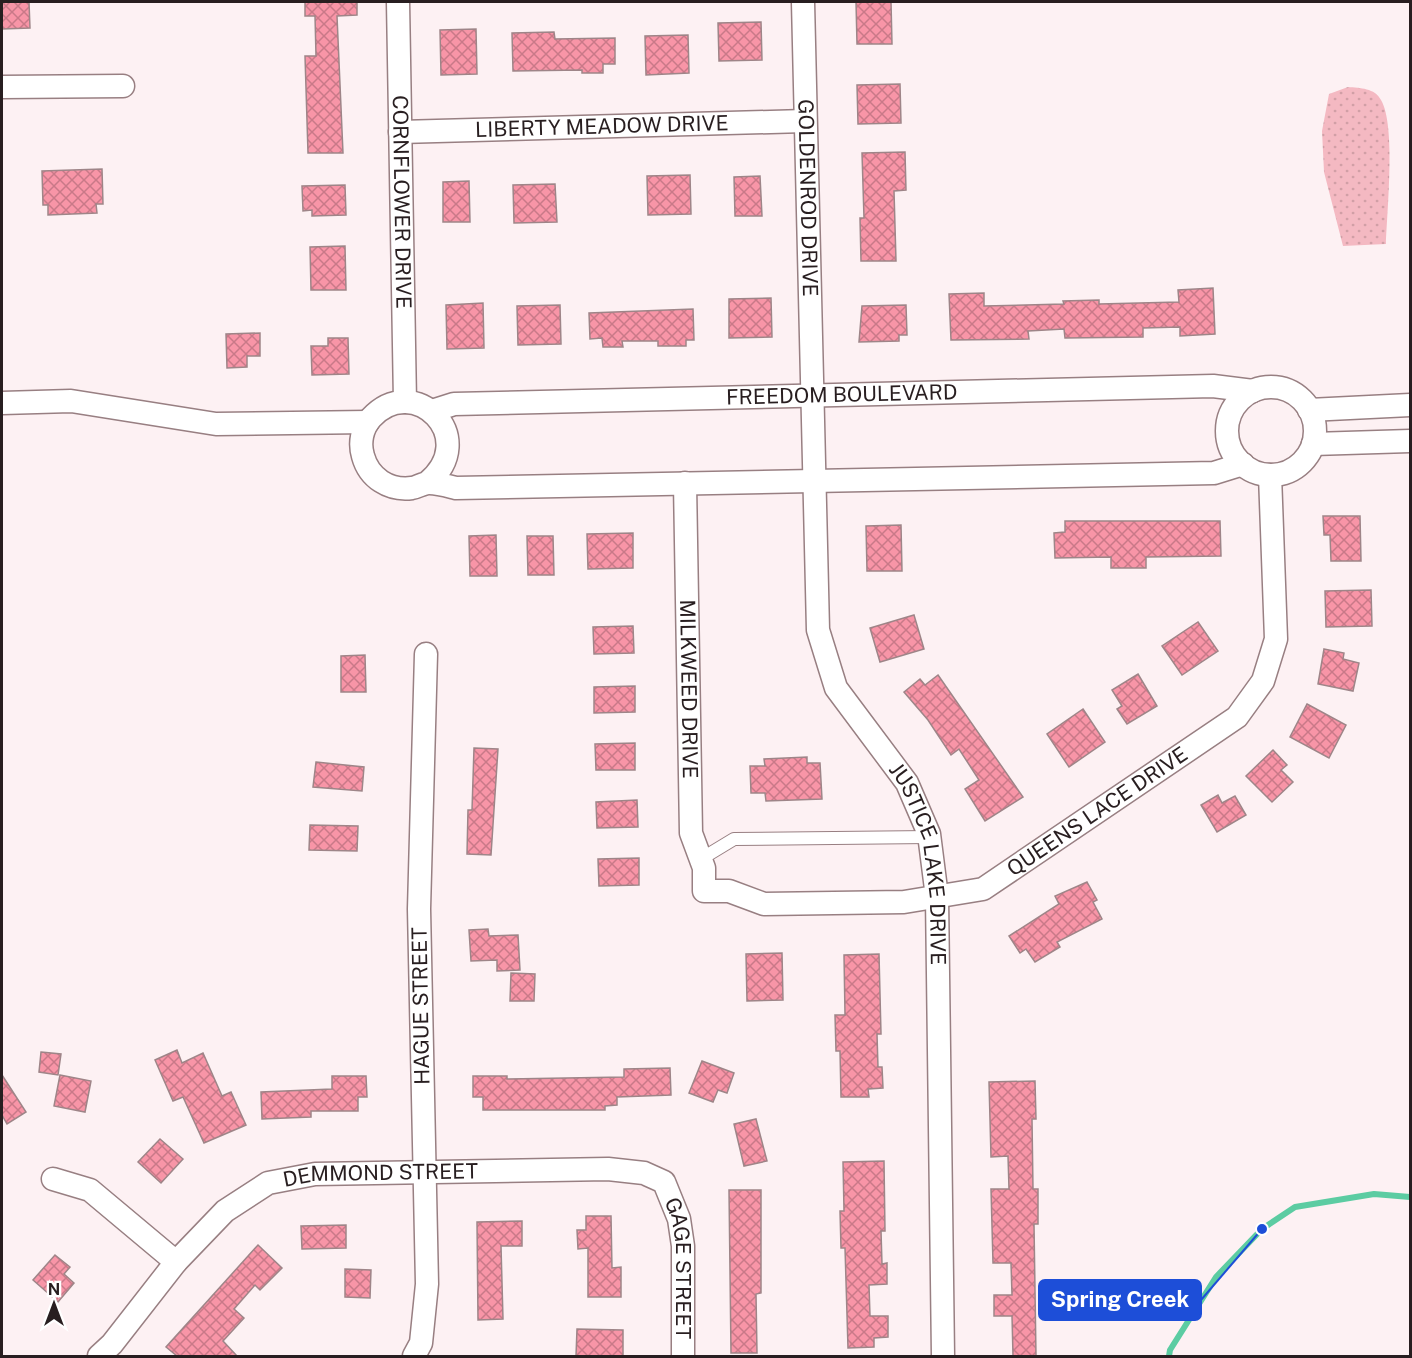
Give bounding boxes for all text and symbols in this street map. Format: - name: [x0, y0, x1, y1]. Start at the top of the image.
- street label: CORNFLOWER DRIVE: [388, 95, 416, 309]
- street label: GOLDENROD DRIVE: [793, 99, 823, 297]
- street label: LIBERTY MEADOW DRIVE: [475, 110, 729, 142]
- street label: FREEDOM BOULEVARD: [726, 379, 958, 410]
- street label: MILKWEED DRIVE: [675, 599, 703, 779]
- street label: QUEENS LACE DRIVE: [1002, 741, 1192, 881]
- street label: JUSTICE LAKE DRIVE: [884, 757, 951, 965]
- street label: HAGUE STREET: [407, 927, 434, 1085]
- street label: DEMMOND STREET: [281, 1158, 478, 1192]
- street label: GAGE STREET: [660, 1194, 696, 1339]
- north arrow: [24, 1274, 84, 1334]
- text: N: [48, 1280, 60, 1299]
- callout: Spring Creek: [1039, 1280, 1201, 1320]
- text: Spring Creek: [1051, 1286, 1189, 1312]

